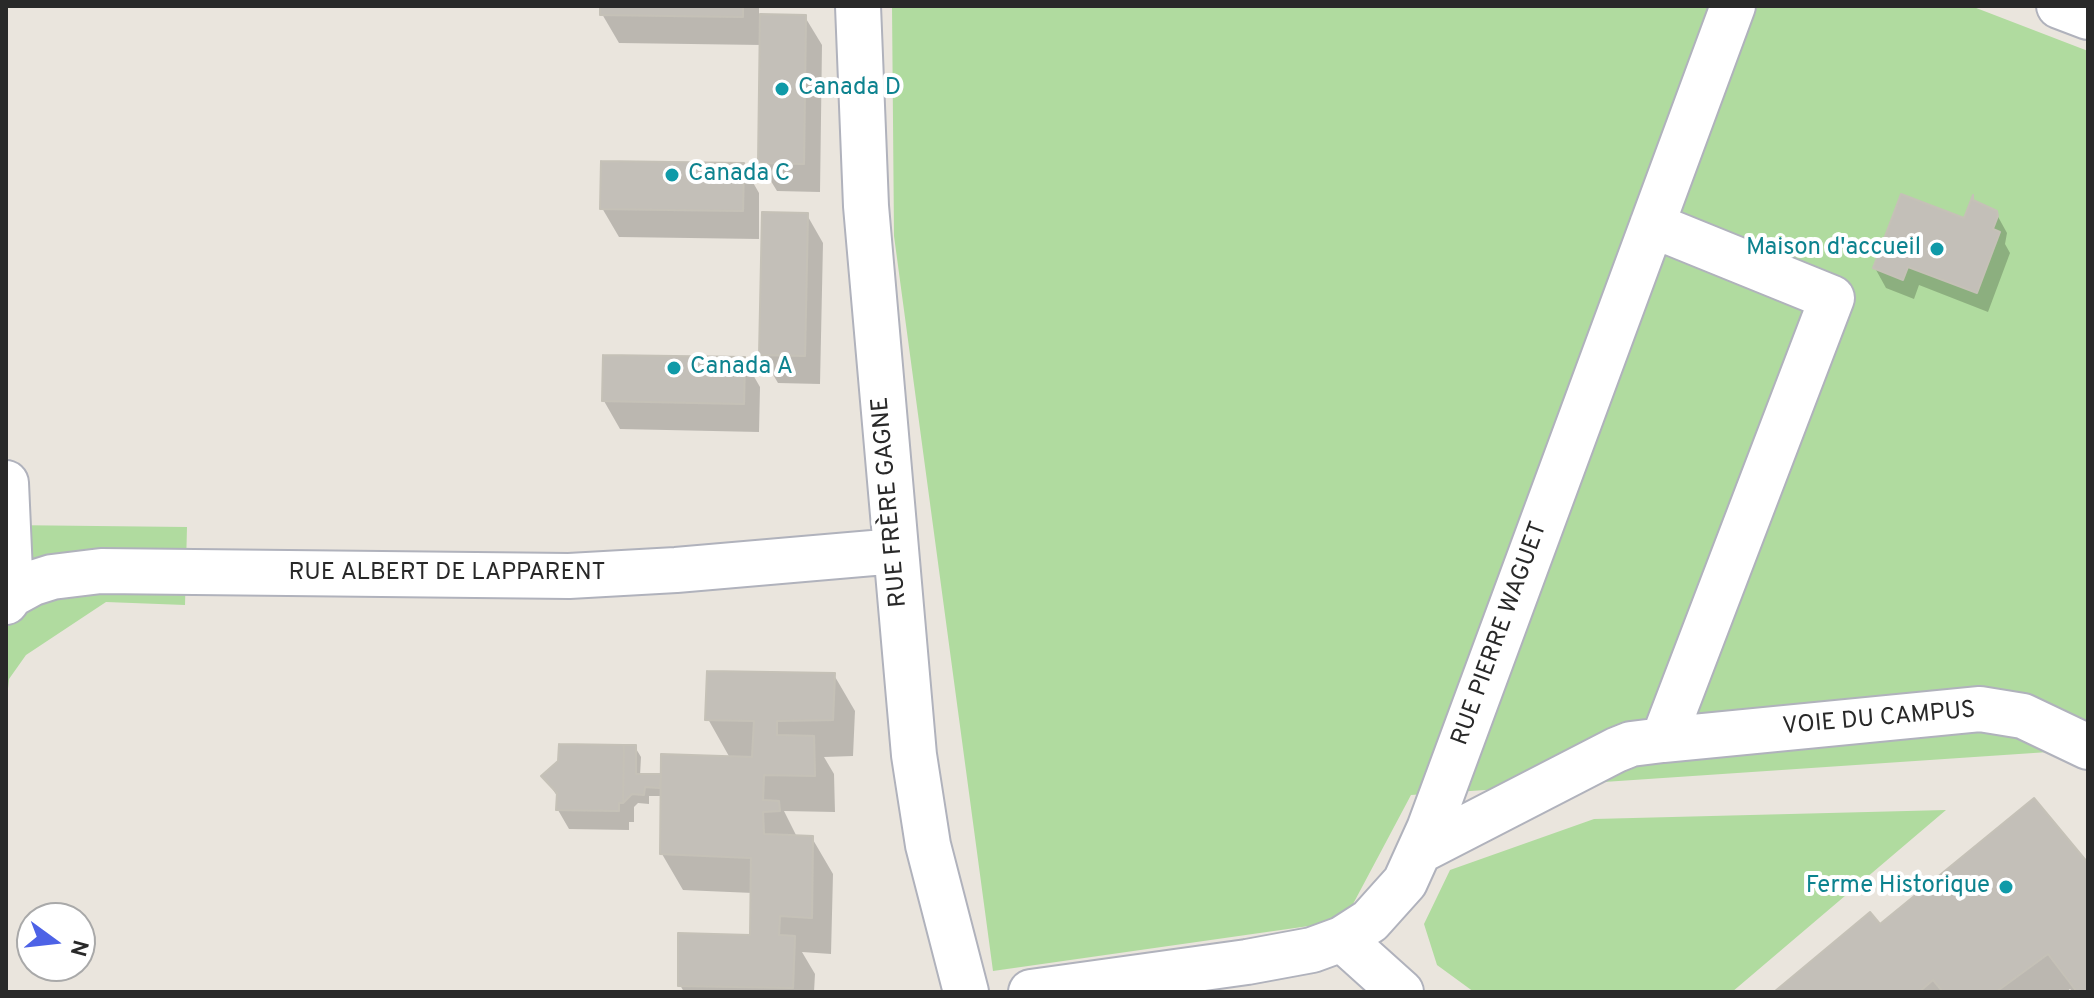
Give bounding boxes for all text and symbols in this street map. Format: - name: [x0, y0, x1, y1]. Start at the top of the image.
- place label: Canada D: [798, 75, 901, 103]
- marker: Canada D: [773, 80, 791, 98]
- place label: Canada C: [688, 161, 790, 189]
- marker: Canada C: [663, 166, 681, 184]
- place label: Maison d'accueil: [1746, 235, 1921, 263]
- marker: Maison d'accueil: [1928, 240, 1946, 258]
- place label: Canada A: [690, 354, 793, 382]
- marker: Canada A: [665, 359, 683, 377]
- street label: RUE FRÈRE GAGNE: [867, 396, 915, 608]
- street label: RUE PIERRE WAGUET: [1447, 518, 1555, 750]
- street label: RUE ALBERT DE LAPPARENT: [288, 560, 606, 588]
- street label: VOIE DU CAMPUS: [1781, 697, 1977, 743]
- place label: Ferme Historique: [1806, 873, 1990, 901]
- marker: Ferme Historique: [1997, 878, 2015, 896]
- north arrow: [16, 902, 96, 982]
- text: N: [63, 937, 93, 959]

